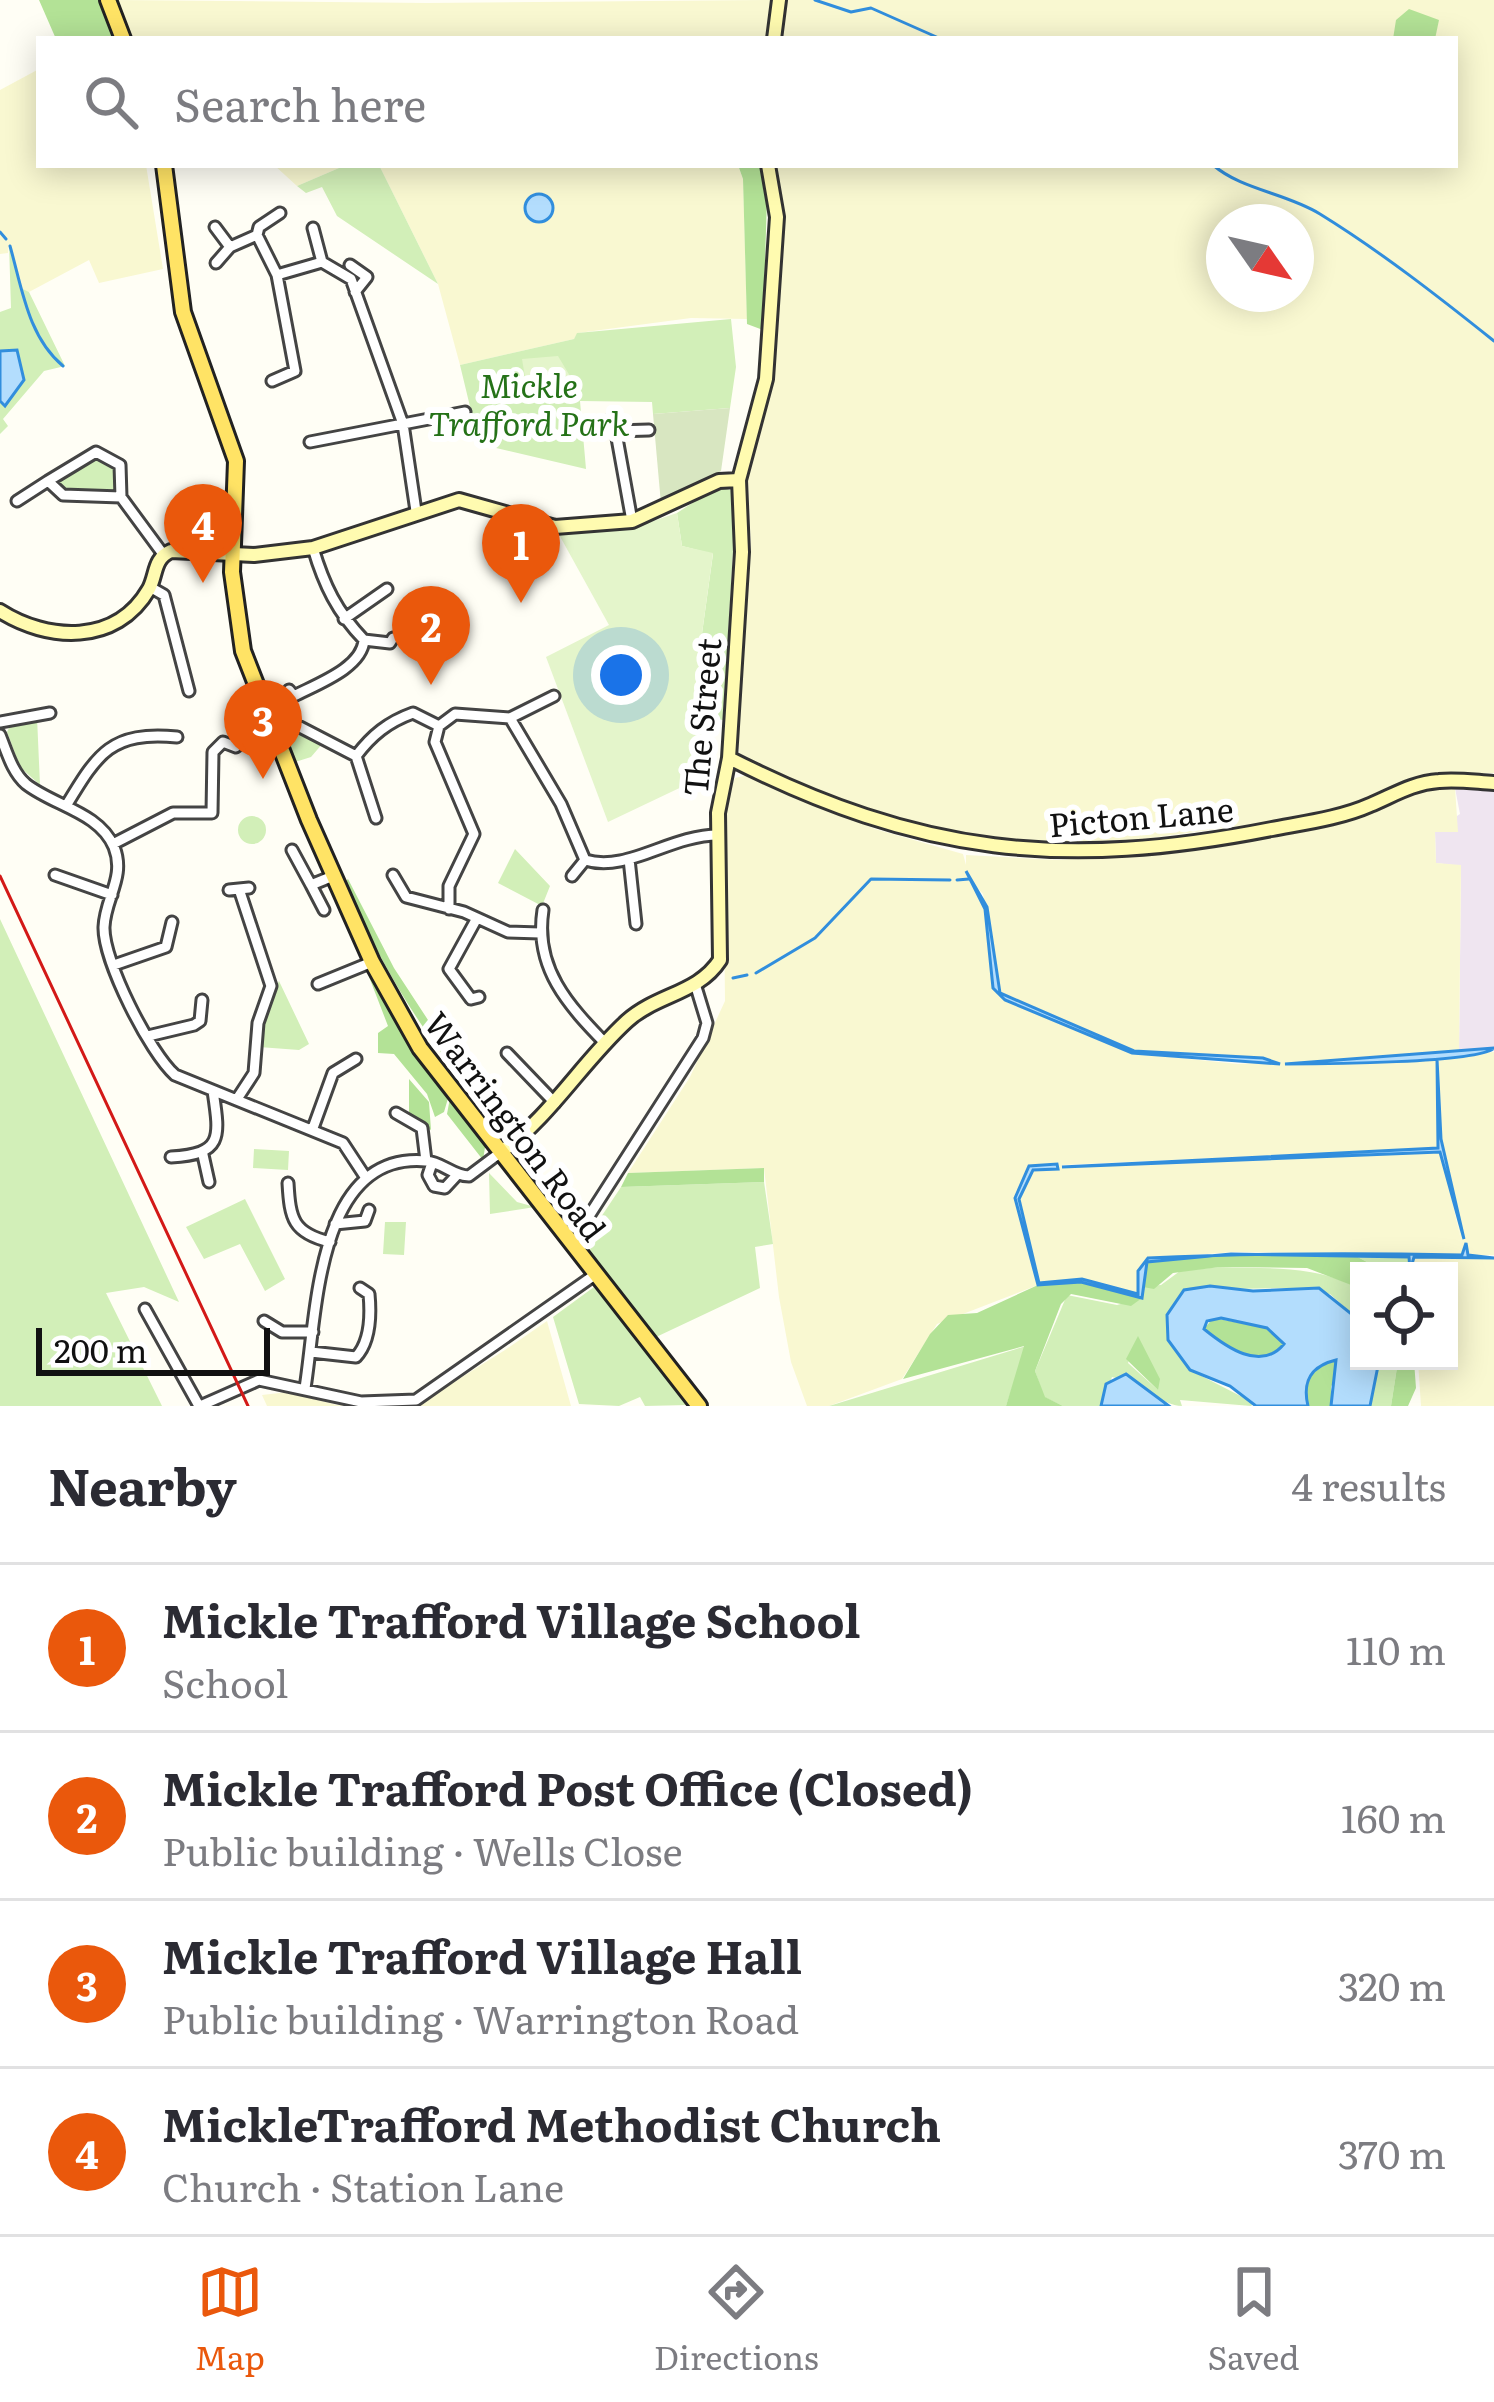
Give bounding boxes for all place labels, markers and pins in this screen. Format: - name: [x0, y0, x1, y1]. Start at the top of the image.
- pin: 4: [164, 484, 242, 583]
- pin: 1: [482, 504, 560, 603]
- pin: 2: [392, 586, 470, 685]
- pin: 3: [224, 680, 302, 779]

